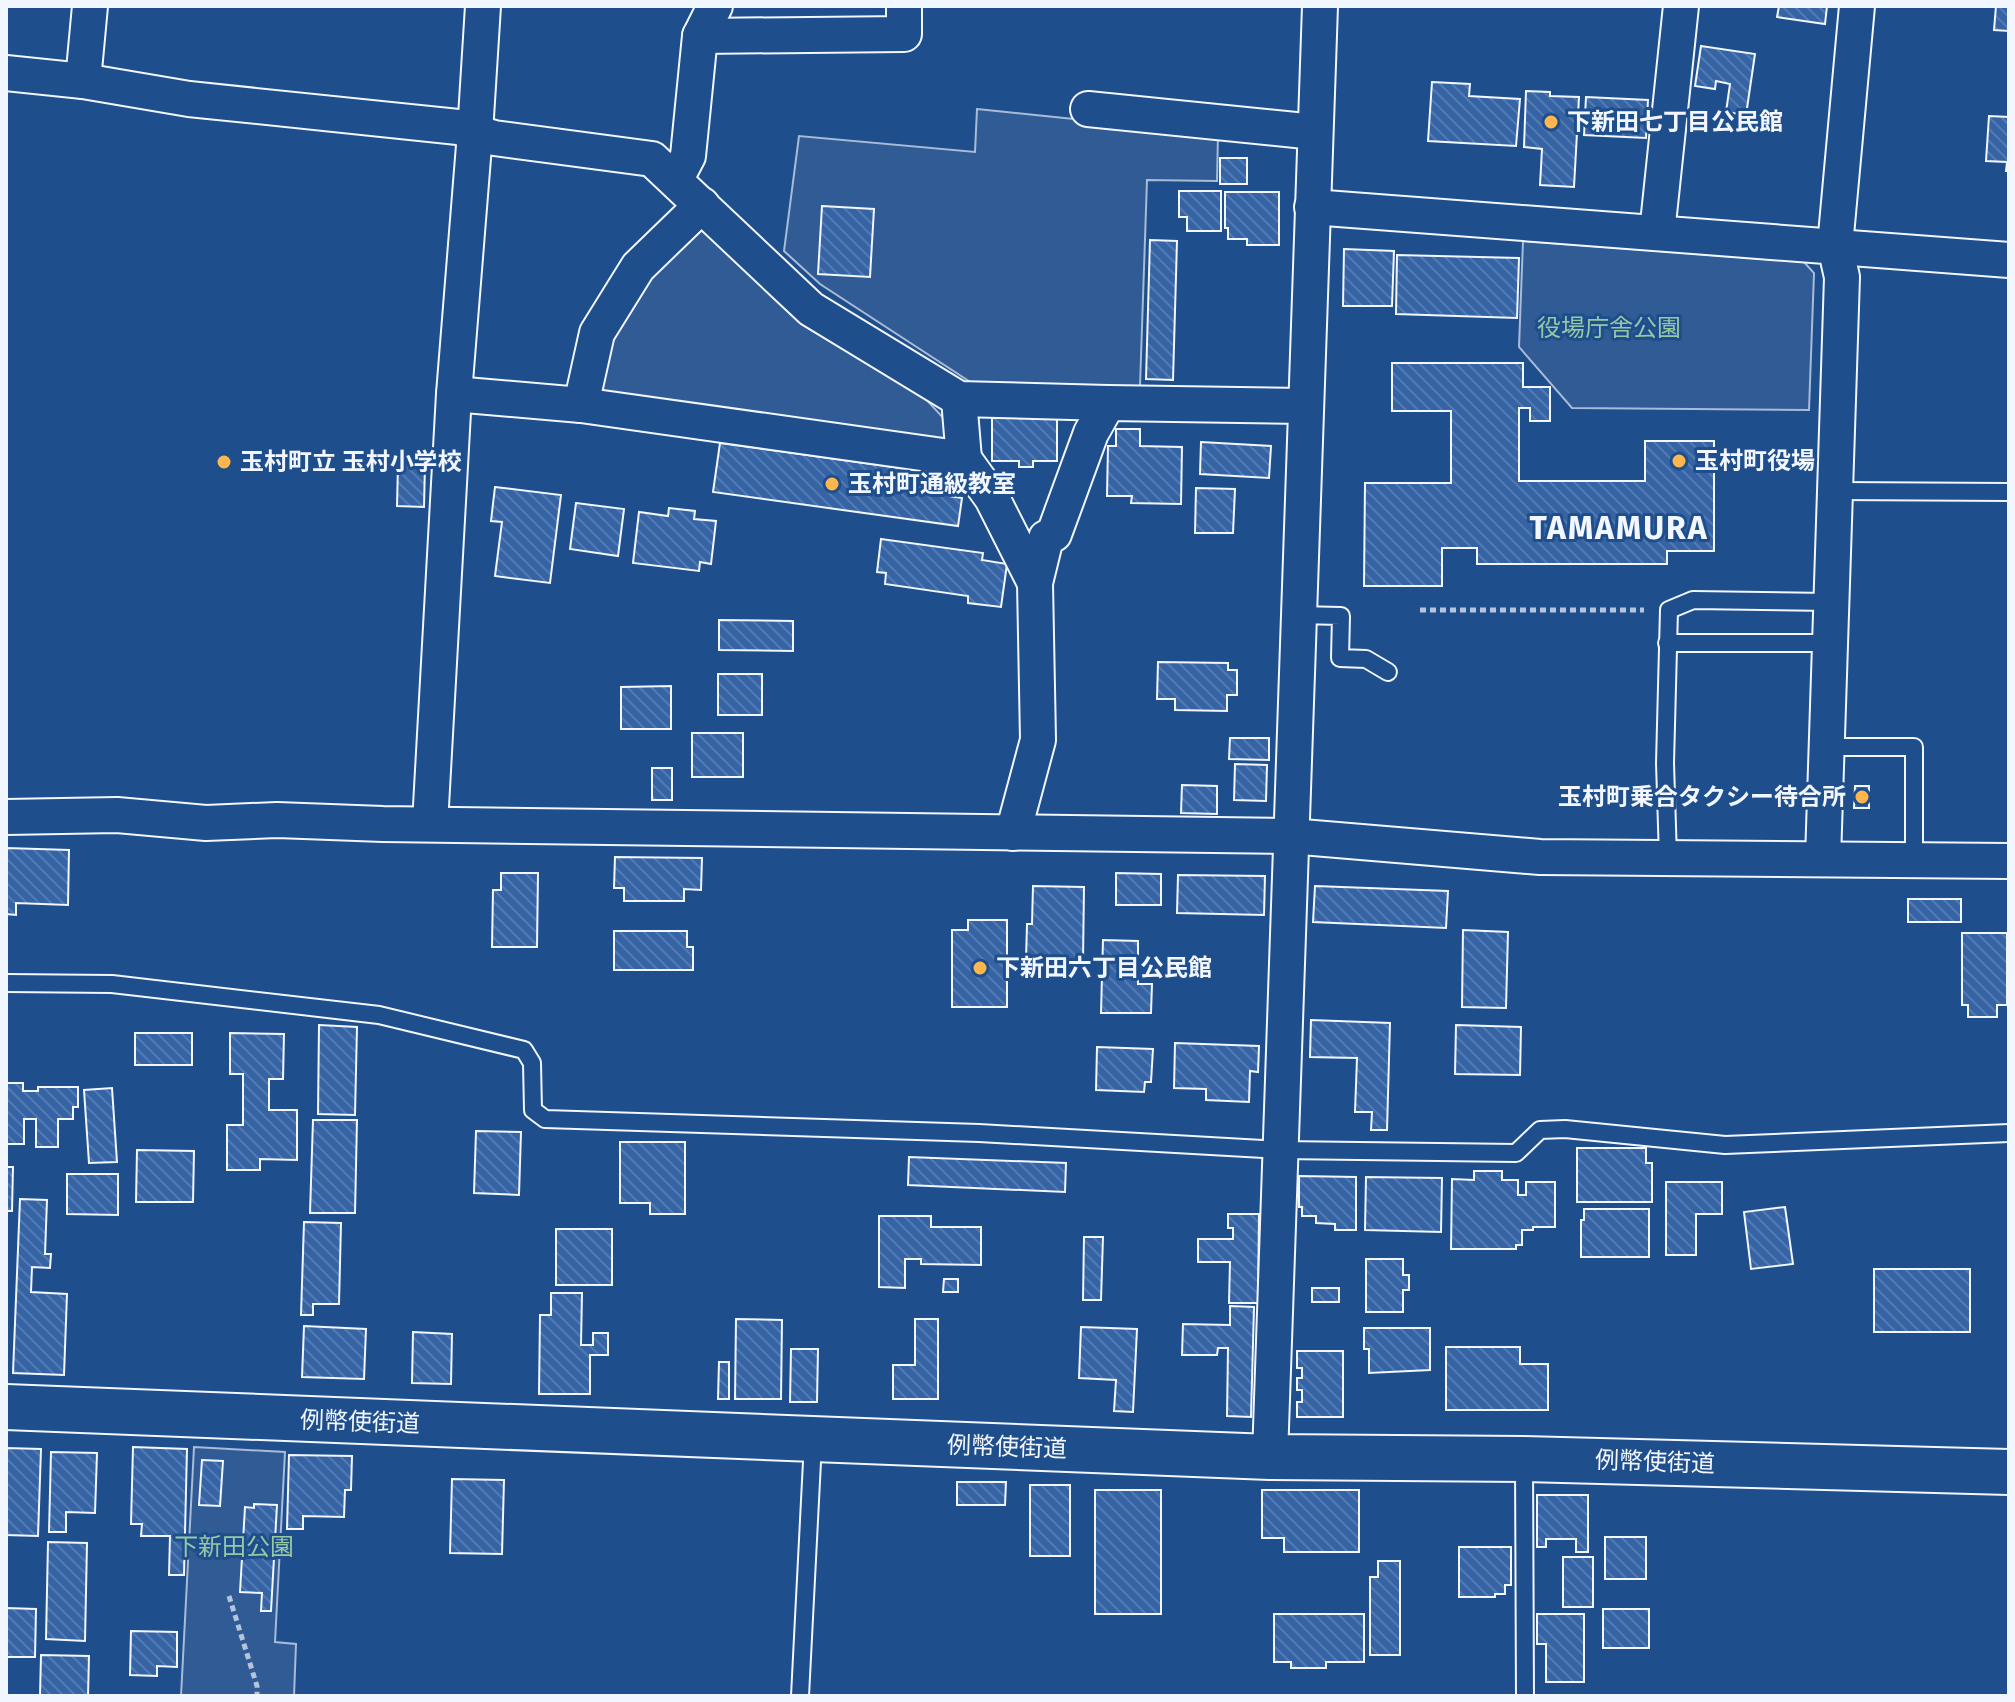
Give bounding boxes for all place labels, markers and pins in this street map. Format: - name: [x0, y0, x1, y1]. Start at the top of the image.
- place label: 下新田七丁目公民館: [1567, 108, 1783, 136]
- marker: 下新田七丁目公民館: [1542, 113, 1560, 131]
- place label: 玉村町役場: [1695, 447, 1815, 475]
- place label: 玉村町立 玉村小学校: [240, 448, 462, 476]
- marker: 玉村町役場: [1670, 452, 1688, 470]
- marker: 玉村町立 玉村小学校: [215, 453, 233, 471]
- place label: 玉村町通級教室: [848, 470, 1016, 498]
- marker: 玉村町通級教室: [823, 475, 841, 493]
- place label: 玉村町乗合タクシー待合所: [1558, 783, 1846, 811]
- marker: 玉村町乗合タクシー待合所: [1853, 788, 1871, 806]
- place label: 下新田六丁目公民館: [996, 954, 1212, 982]
- marker: 下新田六丁目公民館: [971, 959, 989, 977]

